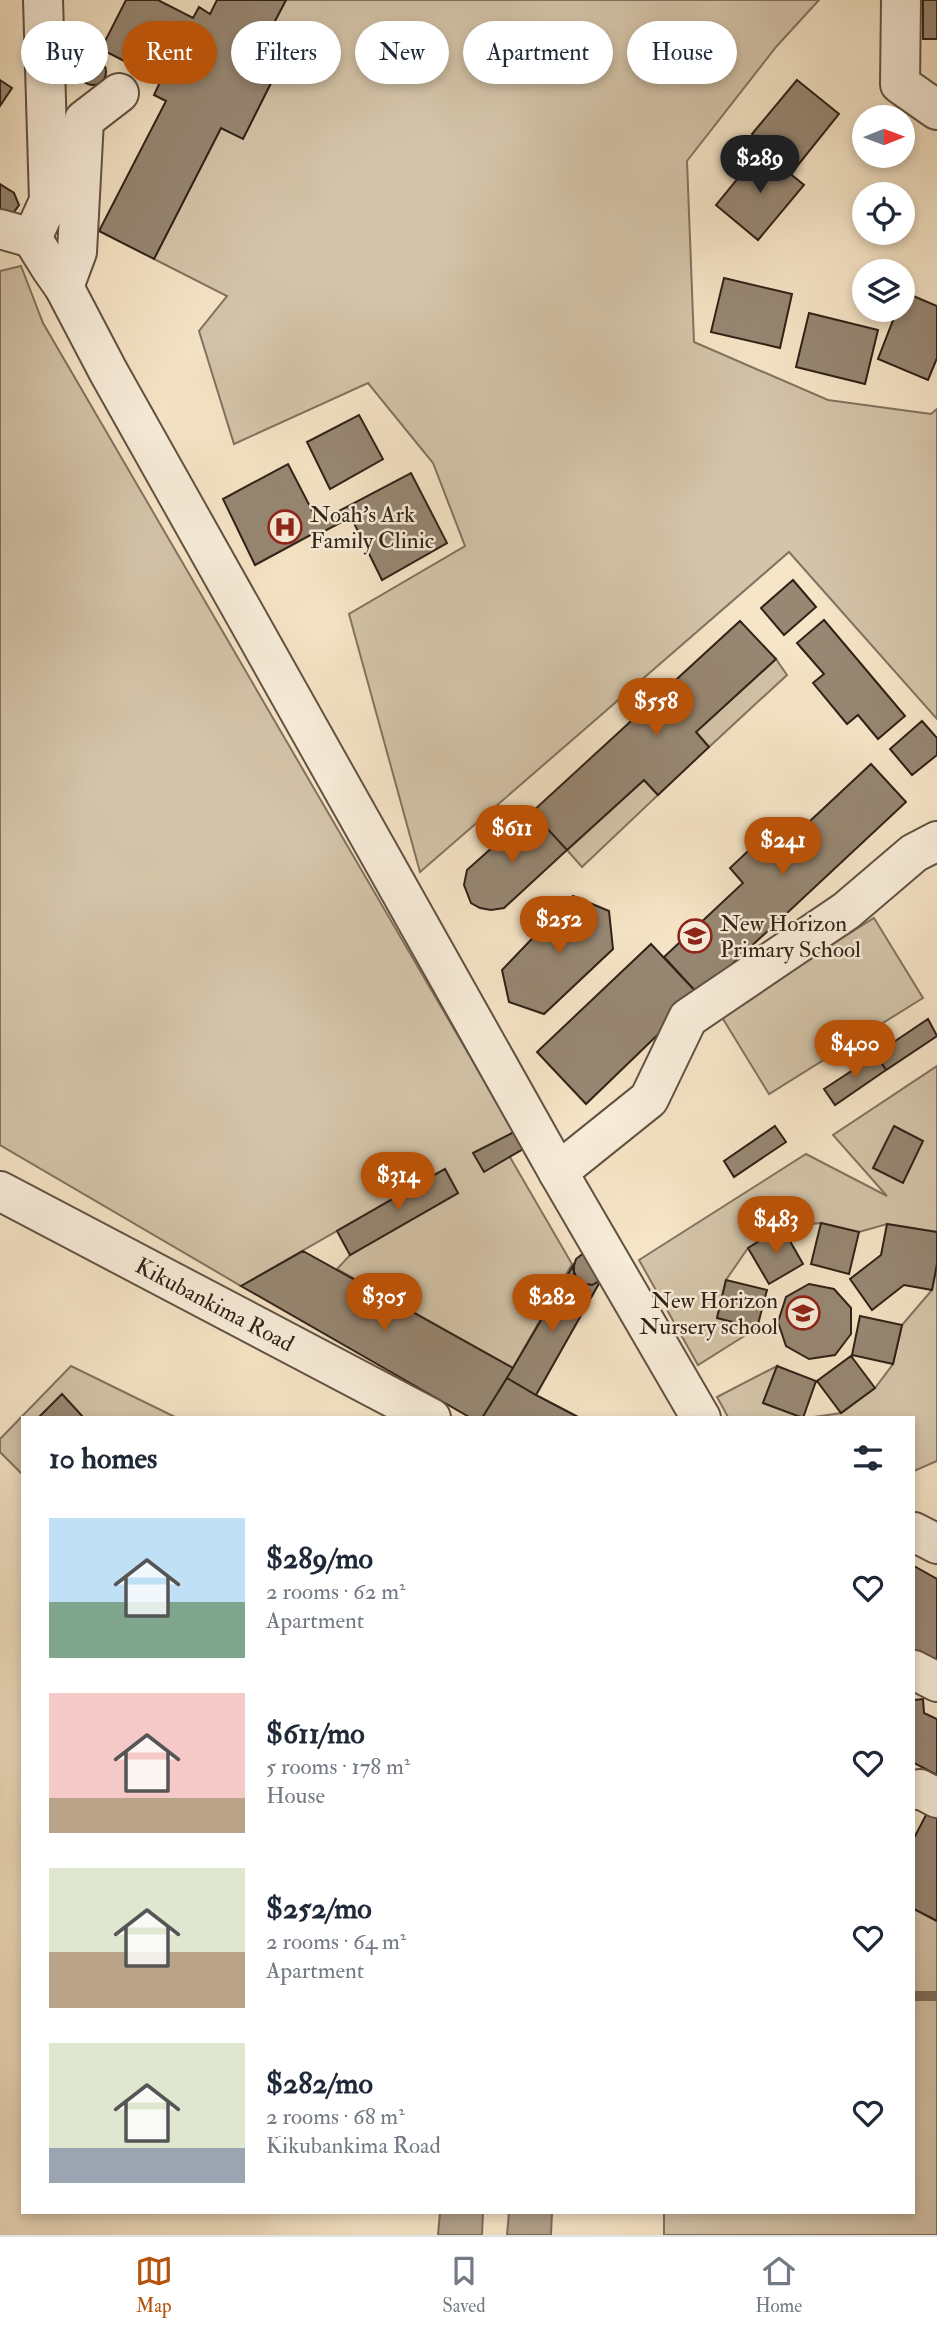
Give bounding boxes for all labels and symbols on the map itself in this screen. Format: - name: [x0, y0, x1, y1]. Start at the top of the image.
- north arrow: [852, 105, 915, 168]
- pin: $289: [719, 136, 801, 195]
- place label: Noah's Ark Family Clinic: [310, 500, 434, 555]
- hospital icon: Noah's Ark Family Clinic: [266, 508, 304, 546]
- pin: $558: [615, 678, 697, 738]
- pin: $611: [471, 806, 553, 865]
- pin: $241: [742, 818, 824, 877]
- pin: $252: [518, 897, 600, 956]
- place label: New Horizon Primary School: [720, 909, 861, 964]
- school or university icon: New Horizon Primary School: [676, 917, 714, 955]
- pin: $400: [814, 1020, 896, 1080]
- pin: $314: [357, 1152, 439, 1212]
- pin: $483: [735, 1196, 817, 1256]
- street label: Kikubankima Road: [131, 1251, 299, 1358]
- pin: $305: [343, 1274, 425, 1333]
- pin: $282: [511, 1274, 593, 1334]
- place label: New Horizon Nursery school: [639, 1286, 778, 1341]
- school or university icon: New Horizon Nursery school: [784, 1294, 822, 1332]

